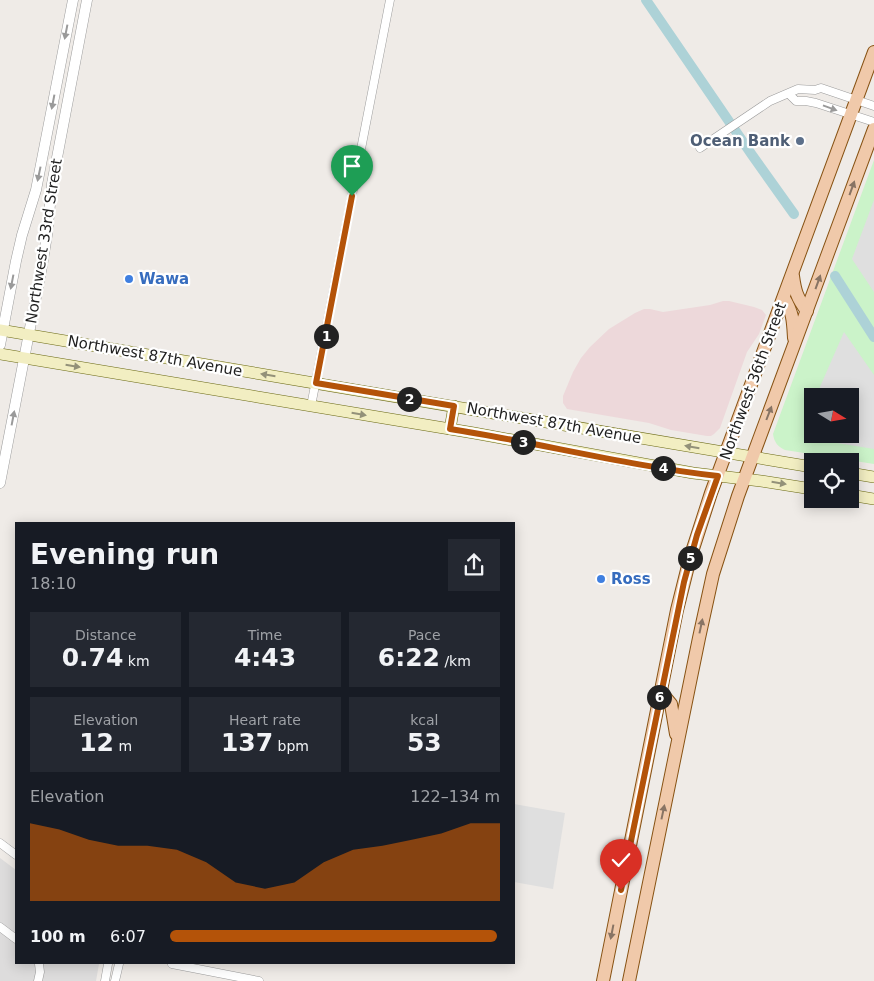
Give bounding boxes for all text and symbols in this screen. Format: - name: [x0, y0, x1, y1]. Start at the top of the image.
- one-way arrow: [62, 24, 70, 40]
- one-way arrow: [49, 94, 57, 109]
- one-way arrow: [823, 105, 838, 112]
- place label: Ocean Bank: [690, 132, 791, 150]
- marker: Ocean Bank: [794, 135, 806, 147]
- pin: [331, 145, 373, 196]
- icon: arrive: [338, 152, 366, 180]
- street label: Northwest 33rd Street: [22, 157, 66, 325]
- one-way arrow: [35, 166, 43, 182]
- one-way arrow: [848, 180, 856, 195]
- place label: Wawa: [139, 270, 189, 288]
- marker: Wawa: [123, 273, 135, 285]
- one-way arrow: [815, 274, 822, 289]
- one-way arrow: [7, 275, 15, 291]
- street label: Northwest 36th Street: [716, 299, 790, 462]
- pin: 1: [314, 324, 338, 348]
- text: 1: [322, 328, 331, 344]
- street label: Northwest 87th Avenue: [66, 332, 244, 380]
- one-way arrow: [65, 362, 81, 370]
- one-way arrow: [260, 371, 276, 379]
- pin: 2: [396, 386, 422, 412]
- north arrow: [804, 388, 859, 442]
- map controls: [804, 388, 859, 508]
- text: 2: [405, 391, 414, 407]
- street label: Northwest 87th Avenue: [465, 399, 643, 447]
- one-way arrow: [765, 406, 773, 421]
- one-way arrow: [9, 410, 17, 425]
- one-way arrow: [352, 411, 368, 419]
- pin: 3: [510, 430, 536, 454]
- text: 3: [519, 434, 528, 450]
- one-way arrow: [684, 442, 700, 450]
- button: locate: [804, 453, 859, 508]
- pin: 4: [650, 456, 676, 480]
- text: 4: [659, 460, 668, 476]
- one-way arrow: [771, 480, 787, 488]
- text: Evening run: [30, 538, 219, 571]
- button: share: [448, 539, 500, 591]
- pin: 5: [678, 546, 702, 570]
- text: 5: [686, 550, 695, 566]
- place label: Ross: [611, 570, 651, 588]
- marker: Ross: [595, 573, 607, 585]
- text: 18:10: [30, 574, 76, 593]
- one-way arrow: [697, 618, 705, 633]
- text: Distance: [75, 627, 136, 643]
- text: Time: [248, 627, 282, 643]
- text: Pace: [408, 627, 441, 643]
- text: 0.74: [62, 643, 123, 672]
- text: 4:43: [234, 643, 296, 672]
- text: 6:22: [378, 643, 440, 672]
- text: km: [123, 653, 150, 669]
- text: /km: [440, 653, 471, 669]
- pin: 6: [646, 684, 672, 710]
- text: 6: [655, 689, 664, 705]
- text: Elevation: [73, 712, 138, 728]
- text: Heart rate: [229, 712, 301, 728]
- text: kcal: [410, 712, 438, 728]
- text: 12: [79, 728, 114, 757]
- text: 137: [221, 728, 273, 757]
- text: 53: [407, 728, 442, 757]
- text: m: [114, 738, 132, 754]
- text: bpm: [273, 738, 309, 754]
- text: Elevation: [30, 787, 104, 806]
- text: 122–134 m: [410, 787, 500, 806]
- one-way arrow: [659, 805, 667, 820]
- pin: [600, 839, 642, 890]
- icon: check: [607, 846, 635, 874]
- one-way arrow: [608, 924, 616, 940]
- text: 100 m: [30, 927, 86, 946]
- text: 6:07: [110, 927, 146, 946]

